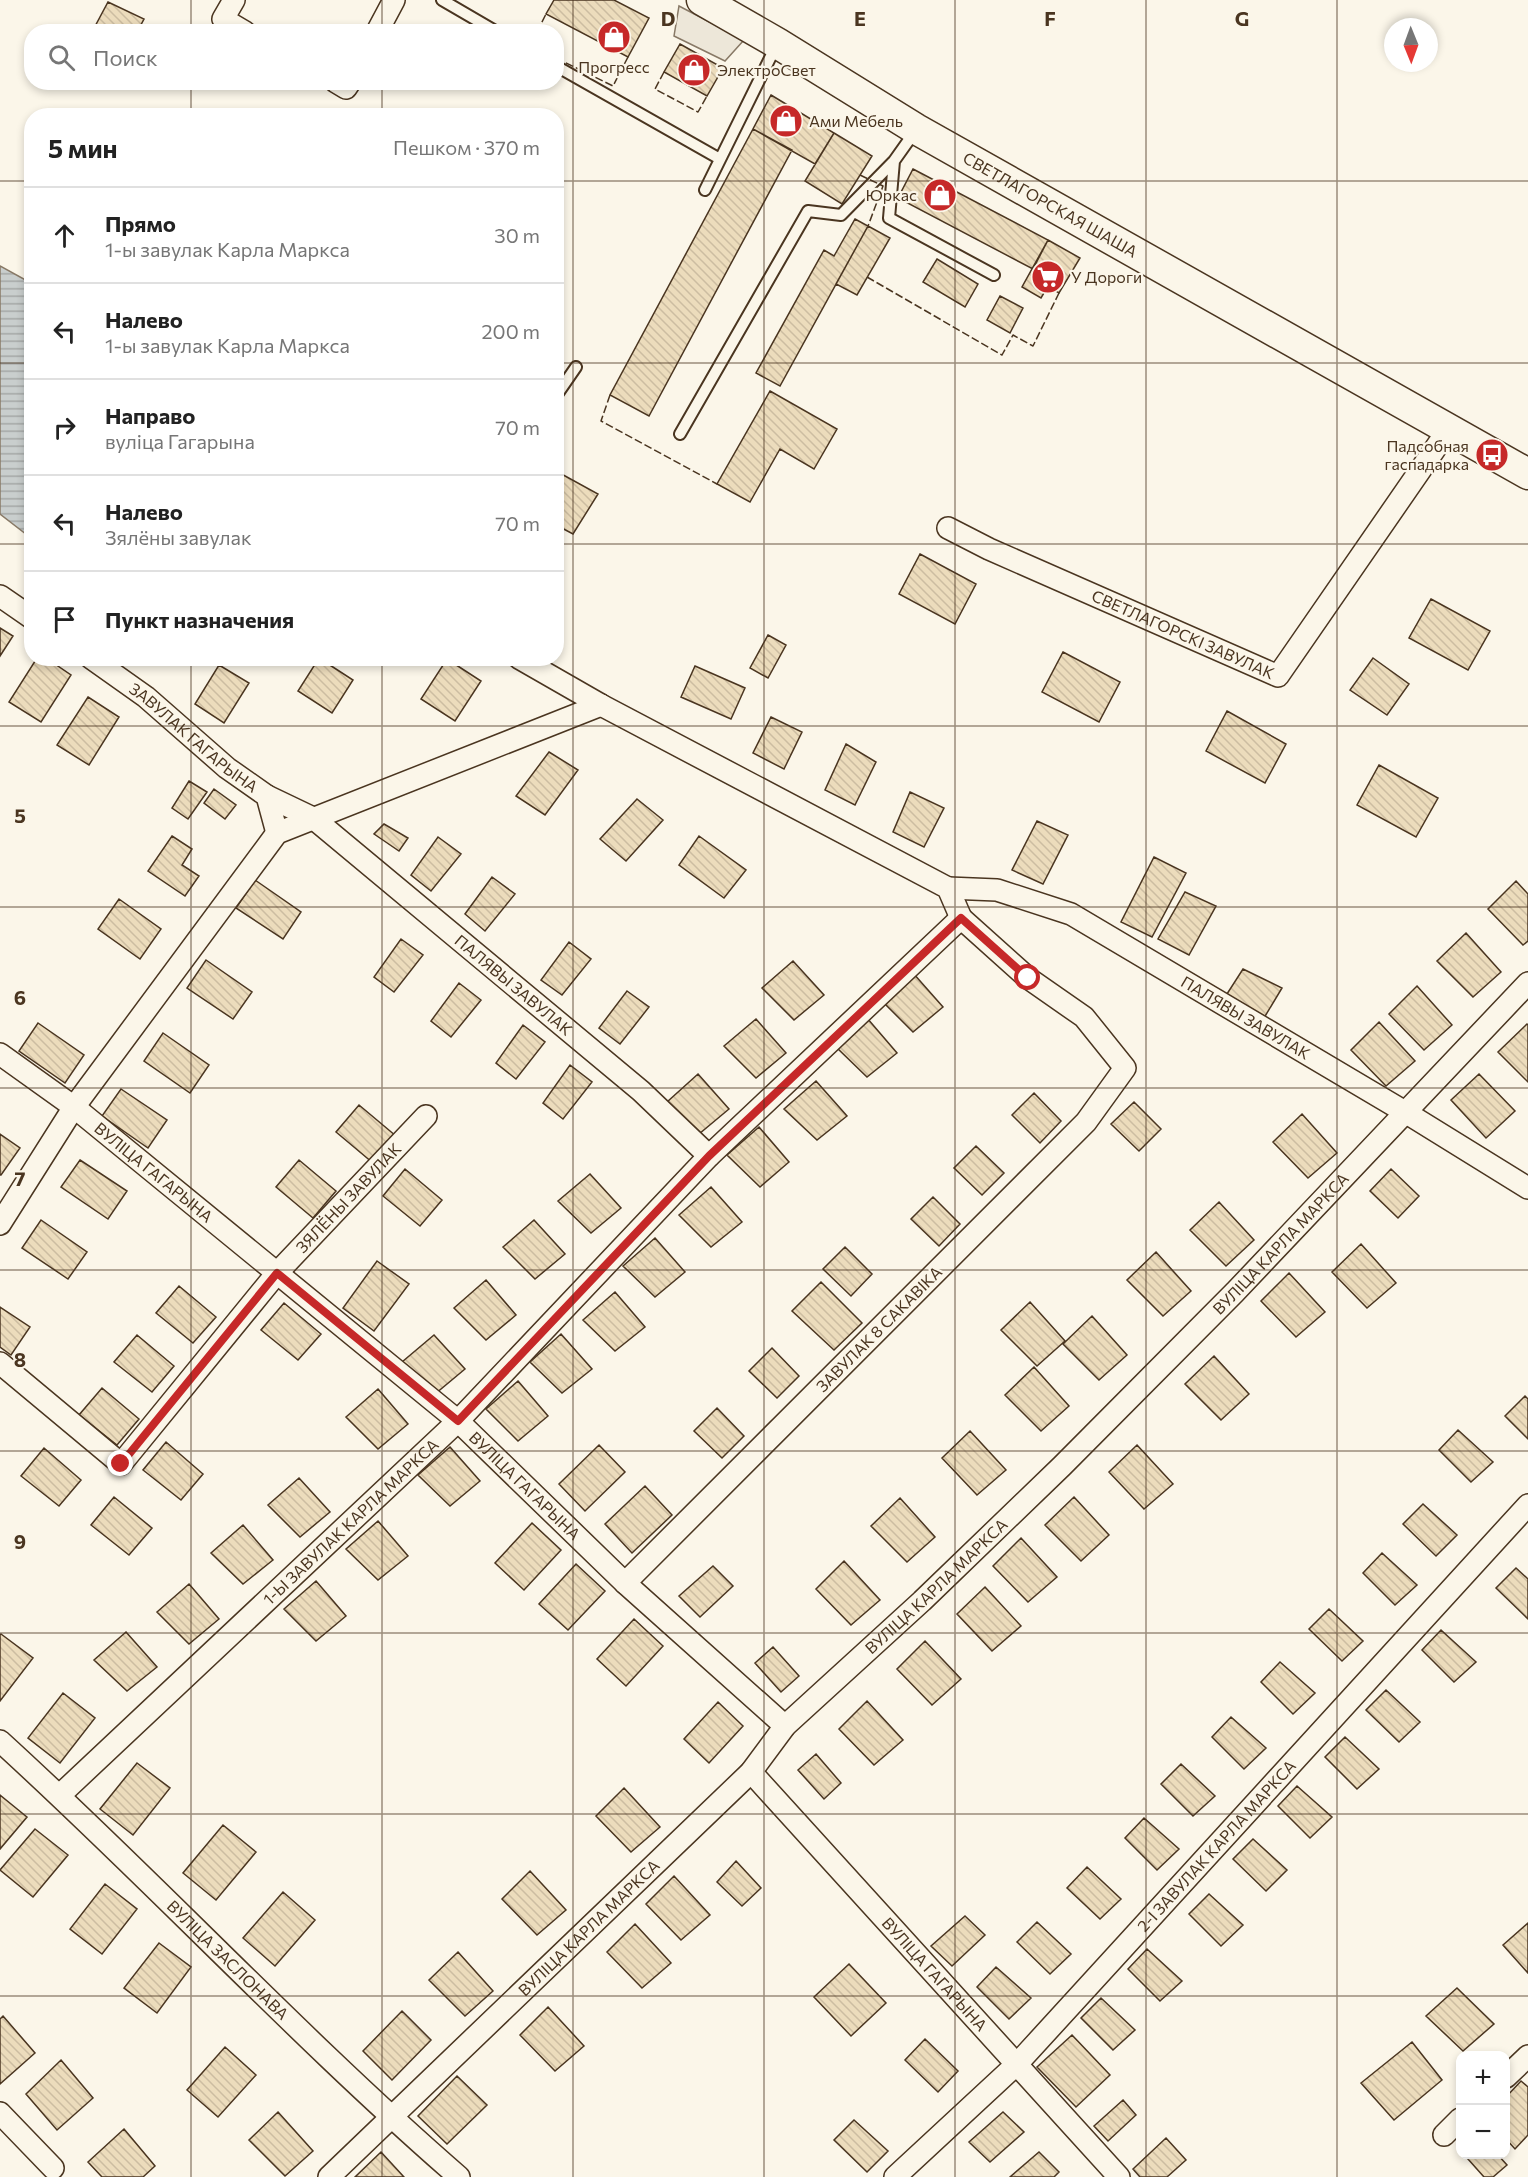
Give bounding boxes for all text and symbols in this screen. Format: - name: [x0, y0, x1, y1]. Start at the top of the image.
- text: D: [661, 6, 675, 30]
- text: E: [854, 6, 866, 30]
- text: F: [1044, 6, 1056, 30]
- text: G: [1235, 6, 1249, 30]
- north arrow: [1384, 18, 1438, 72]
- shop icon: Прогресс: [596, 19, 632, 55]
- search box: [24, 24, 564, 90]
- icon: search: [45, 41, 78, 74]
- text: Поиск: [93, 44, 158, 71]
- shop icon: ЭлектроСвет: [676, 52, 712, 88]
- place label: Прогресс: [578, 57, 650, 76]
- place label: ЭлектроСвет: [717, 60, 816, 79]
- shop icon: Ами Мебель: [768, 103, 804, 139]
- place label: Ами Мебель: [809, 111, 903, 130]
- text: 5 мин: [48, 132, 118, 163]
- text: Пешком · 370 m: [393, 135, 540, 159]
- street label: СВЕТЛАГОРСКАЯ ШАША: [960, 148, 1141, 261]
- shop icon: Юркас: [922, 177, 958, 213]
- place label: Юркас: [866, 185, 917, 204]
- text: Прямо: [105, 210, 176, 237]
- icon: ahead: [48, 219, 81, 252]
- text: 30 m: [494, 223, 540, 247]
- text: 1-ы завулак Карла Маркса: [105, 237, 350, 261]
- supermarket icon: У Дороги: [1030, 259, 1066, 295]
- place label: У Дороги: [1071, 267, 1142, 286]
- text: Налево: [105, 306, 183, 333]
- icon: left: [48, 315, 81, 348]
- text: 200 m: [482, 319, 540, 343]
- text: 1-ы завулак Карла Маркса: [105, 333, 350, 357]
- text: Направо: [105, 402, 195, 429]
- icon: right: [48, 411, 81, 444]
- text: 70 m: [495, 415, 540, 439]
- text: вуліца Гагарына: [105, 429, 255, 453]
- place label: Падсобная гаспадарка: [1384, 436, 1469, 473]
- bus stop icon: Падсобная гаспадарка: [1474, 437, 1510, 473]
- text: Налево: [105, 498, 183, 525]
- icon: left: [48, 507, 81, 540]
- text: 70 m: [495, 511, 540, 535]
- text: Зялёны завулак: [105, 525, 252, 549]
- street label: СВЕТЛАГОРСКІ ЗАВУЛАК: [1089, 585, 1278, 682]
- icon: arrive: [48, 603, 81, 636]
- text: Пункт назначения: [105, 606, 294, 633]
- street label: ЗАВУЛАК ГАГАРЫНА: [126, 678, 262, 796]
- text: 5: [14, 803, 26, 827]
- street label: ПАЛЯВЫ ЗАВУЛАК: [451, 930, 577, 1039]
- route start: [1014, 964, 1040, 990]
- street label: ПАЛЯВЫ ЗАВУЛАК: [1178, 972, 1314, 1063]
- text: 6: [14, 985, 26, 1009]
- street label: ВУЛІЦА ГАГАРЫНА: [91, 1118, 217, 1226]
- street label: ЗЯЛЁНЫ ЗАВУЛАК: [292, 1138, 405, 1256]
- text: 7: [15, 1166, 26, 1190]
- street label: ВУЛІЦА КАРЛА МАРКСА: [1208, 1168, 1352, 1318]
- street label: ЗАВУЛАК 8 САКАВІКА: [812, 1262, 945, 1395]
- text: 8: [14, 1347, 26, 1371]
- street label: ВУЛІЦА ГАГАРЫНА: [466, 1427, 584, 1543]
- street label: 1-Ы ЗАВУЛАК КАРЛА МАРКСА: [259, 1435, 442, 1608]
- route end: [107, 1450, 133, 1476]
- street label: ВУЛІЦА КАРЛА МАРКСА: [861, 1514, 1011, 1657]
- text: 9: [14, 1529, 26, 1553]
- street label: 2-І ЗАВУЛАК КАРЛА МАРКСА: [1133, 1756, 1299, 1935]
- street label: ВУЛІЦА КАРЛА МАРКСА: [514, 1855, 663, 1999]
- street label: ВУЛІЦА ЗАСЛОНАВА: [164, 1896, 293, 2023]
- street label: ВУЛІЦА ГАГАРЫНА: [878, 1913, 991, 2035]
- map controls: [1456, 2051, 1510, 2159]
- button: +: [1456, 2051, 1510, 2105]
- button: −: [1456, 2105, 1510, 2159]

